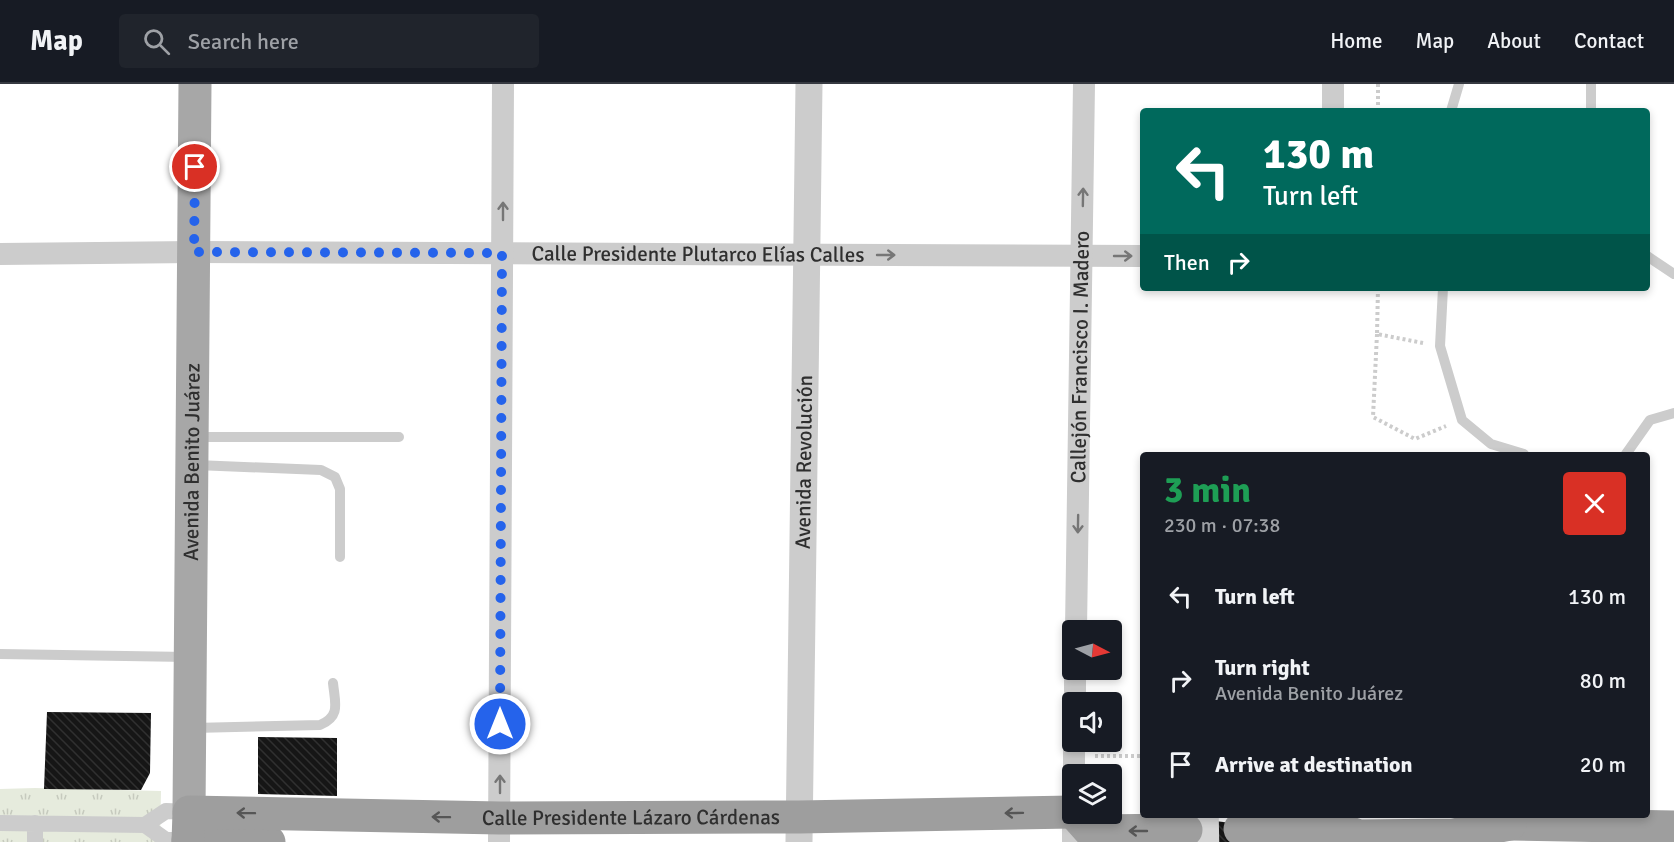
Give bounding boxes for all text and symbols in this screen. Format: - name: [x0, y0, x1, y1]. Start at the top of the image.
- search box: [119, 14, 539, 68]
- text: Map: [30, 24, 83, 58]
- icon: search: [140, 25, 173, 58]
- text: Search here: [188, 28, 299, 55]
- text: Home: [1330, 28, 1383, 54]
- text: Map: [1416, 28, 1454, 54]
- text: About: [1487, 28, 1541, 54]
- text: Contact: [1574, 28, 1644, 54]
- text: 130 m: [1263, 129, 1374, 180]
- icon: left: [1164, 132, 1242, 210]
- pin: [169, 141, 220, 192]
- icon: arrive: [178, 150, 211, 183]
- text: Turn left: [1263, 180, 1358, 213]
- one-way arrow: [1077, 188, 1089, 208]
- one-way arrow: [497, 201, 508, 221]
- street label: Callejón Francisco I. Madero: [1065, 230, 1095, 484]
- street label: Calle Presidente Plutarco Elías Calles: [531, 240, 865, 268]
- icon: right: [1222, 246, 1255, 279]
- one-way arrow: [875, 249, 895, 261]
- text: Then: [1164, 249, 1210, 276]
- one-way arrow: [1112, 250, 1132, 262]
- street label: Avenida Benito Juárez: [178, 363, 206, 561]
- street label: Avenida Revolución: [790, 375, 818, 549]
- text: 3 min: [1164, 468, 1251, 513]
- button: close: [1563, 472, 1626, 535]
- text: 230 m · 07:38: [1164, 513, 1280, 538]
- one-way arrow: [1072, 514, 1084, 534]
- icon: left: [1164, 580, 1197, 613]
- text: Turn left: [1215, 583, 1295, 610]
- text: 130 m: [1568, 583, 1626, 610]
- north arrow: [1062, 620, 1122, 680]
- map controls: [1062, 620, 1122, 824]
- text: Turn right: [1215, 654, 1310, 681]
- icon: right: [1164, 664, 1197, 697]
- text: 80 m: [1580, 667, 1626, 694]
- text: Avenida Benito Juárez: [1215, 681, 1403, 706]
- position arrow: [468, 692, 532, 756]
- button: sound: [1062, 692, 1122, 752]
- icon: arrive: [1164, 748, 1197, 781]
- text: Arrive at destination: [1215, 751, 1412, 778]
- text: 20 m: [1580, 751, 1626, 778]
- button: layers: [1062, 764, 1122, 824]
- one-way arrow: [494, 774, 506, 794]
- street label: Calle Presidente Lázaro Cárdenas: [482, 804, 780, 831]
- one-way arrow: [237, 807, 257, 819]
- one-way arrow: [1005, 808, 1025, 819]
- one-way arrow: [432, 811, 452, 823]
- one-way arrow: [1129, 825, 1149, 837]

